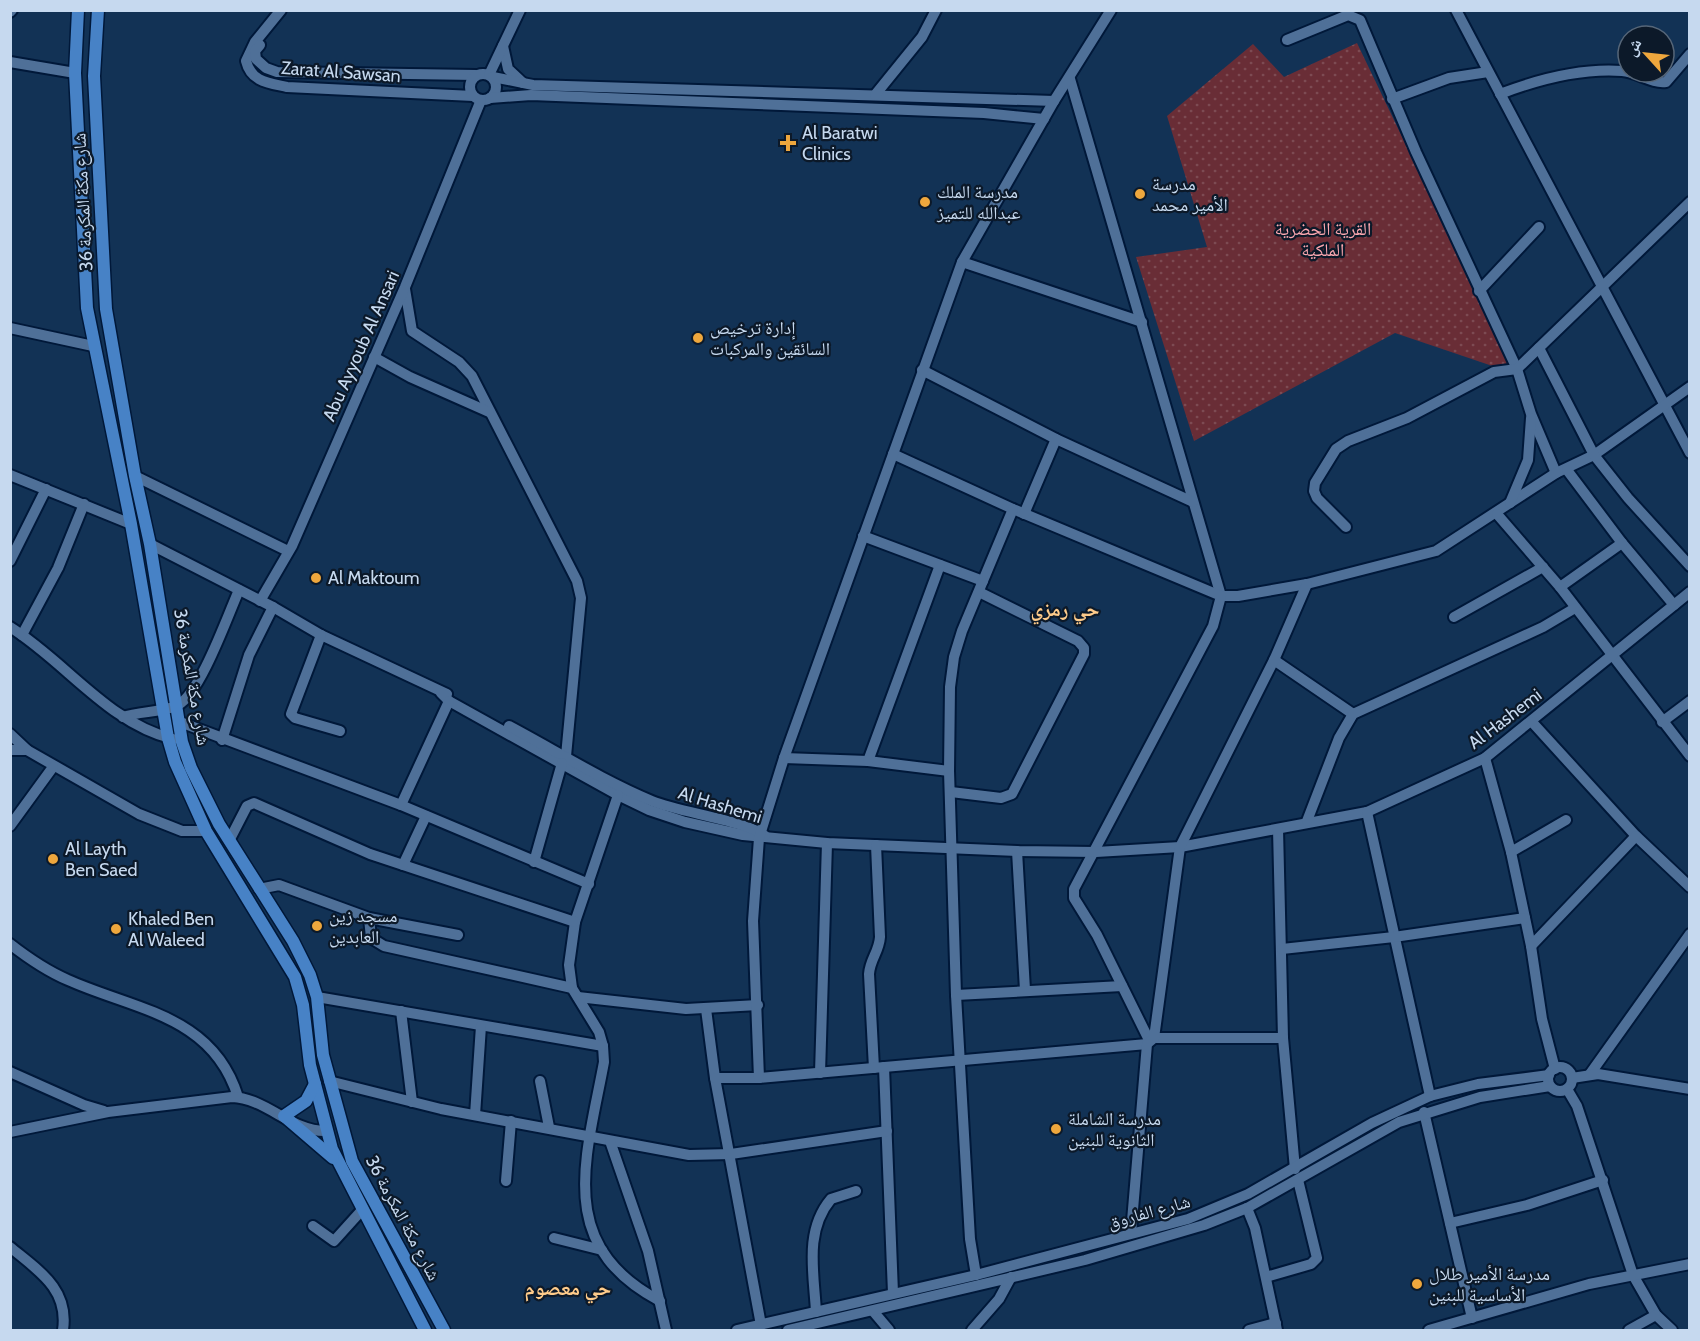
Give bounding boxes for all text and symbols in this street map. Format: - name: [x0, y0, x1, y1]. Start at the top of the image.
- north arrow: [1616, 24, 1676, 84]
- text: ش: [1621, 36, 1645, 59]
- street label: Zarat Al Sawsan: [280, 57, 402, 87]
- place label: Al Baratwi Clinics: [802, 122, 878, 165]
- street label: شارع مكة المكرمة 36: [68, 132, 98, 272]
- marker: Al Baratwi Clinics: [779, 134, 797, 152]
- place label: مدرسة الأمير محمد: [1152, 173, 1228, 216]
- place label: مدرسة الملك عبدالله للتميز: [936, 181, 1020, 224]
- marker: مدرسة الأمير محمد: [1133, 187, 1147, 201]
- marker: مدرسة الملك عبدالله للتميز: [918, 195, 932, 209]
- park label: القرية الحضرية الملكية: [1275, 218, 1371, 261]
- street label: Abu Ayyoub Al Ansari: [318, 267, 404, 425]
- place label: إدارة ترخيص السائقين والمركبات: [710, 317, 830, 360]
- marker: إدارة ترخيص السائقين والمركبات: [691, 331, 705, 345]
- place label: Al Maktoum: [328, 567, 420, 589]
- marker: Al Maktoum: [309, 571, 323, 585]
- district label: حي رمزي: [1031, 597, 1099, 625]
- street label: شارع مكة المكرمة 36: [169, 607, 215, 747]
- street label: Al Hashemi: [1464, 684, 1546, 754]
- street label: Al Hashemi: [675, 782, 765, 828]
- place label: Al Layth Ben Saed: [65, 838, 137, 881]
- marker: Al Layth Ben Saed: [46, 852, 60, 866]
- place label: مسجد زين العابدين: [329, 905, 397, 948]
- place label: Khaled Ben Al Waleed: [128, 908, 214, 951]
- marker: مسجد زين العابدين: [310, 919, 324, 933]
- marker: Khaled Ben Al Waleed: [109, 922, 123, 936]
- place label: مدرسة الشاملة الثانوية للبنين: [1068, 1108, 1161, 1151]
- marker: مدرسة الشاملة الثانوية للبنين: [1049, 1122, 1063, 1136]
- street label: شارع مكة المكرمة 36: [361, 1152, 445, 1284]
- street label: شارع الفاروق: [1105, 1190, 1193, 1234]
- place label: مدرسة الأمير طلال الأساسية للبنين: [1429, 1263, 1550, 1306]
- district label: حي معصوم: [525, 1276, 611, 1304]
- marker: مدرسة الأمير طلال الأساسية للبنين: [1410, 1277, 1424, 1291]

